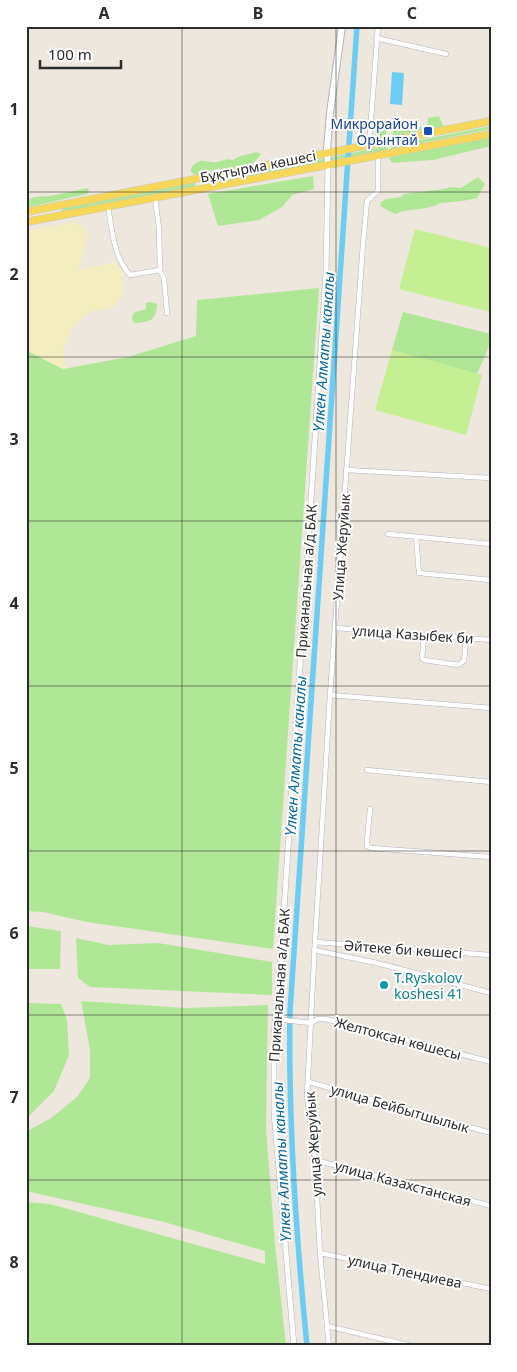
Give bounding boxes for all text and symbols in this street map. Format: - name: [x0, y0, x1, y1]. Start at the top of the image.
- text: A: [98, 2, 110, 24]
- text: B: [253, 2, 263, 24]
- text: C: [407, 2, 417, 24]
- scale bar: [40, 38, 121, 70]
- text: 100 m: [48, 44, 92, 64]
- text: 1: [9, 98, 19, 120]
- place label: Микрорайон Орынтай: [330, 114, 418, 149]
- marker: Микрорайон Орынтай: [422, 125, 434, 137]
- street label: Бұқтырма көшесі: [198, 145, 318, 187]
- text: 2: [9, 263, 19, 285]
- water label: Үлкен Алматы каналы: [307, 271, 339, 433]
- text: 3: [9, 428, 19, 450]
- street label: Улица Жеруйык: [328, 492, 354, 601]
- street label: Приканальная а/д БАК: [291, 503, 321, 659]
- text: 4: [9, 592, 19, 614]
- street label: улица Казыбек би: [352, 620, 474, 648]
- water label: Үлкен Алматы каналы: [279, 675, 311, 837]
- text: 5: [9, 757, 19, 779]
- street label: Приканальная а/д БАК: [264, 907, 294, 1063]
- text: 6: [9, 922, 19, 944]
- street label: Әйтеке би көшесі: [343, 935, 463, 963]
- place label: T.Ryskolov koshesi 41: [394, 968, 463, 1003]
- marker: T.Ryskolov koshesi 41: [378, 979, 390, 991]
- street label: Желтоксан көшесы: [333, 1012, 463, 1064]
- street label: улица Бейбытшылык: [329, 1079, 472, 1137]
- water label: Үлкен Алматы каналы: [267, 1081, 295, 1243]
- text: 7: [9, 1086, 19, 1108]
- street label: улица Жеруйык: [300, 1090, 326, 1197]
- street label: улица Казахстанская: [333, 1156, 473, 1210]
- street label: улица Тлендиева: [346, 1250, 464, 1292]
- text: 8: [9, 1251, 19, 1273]

